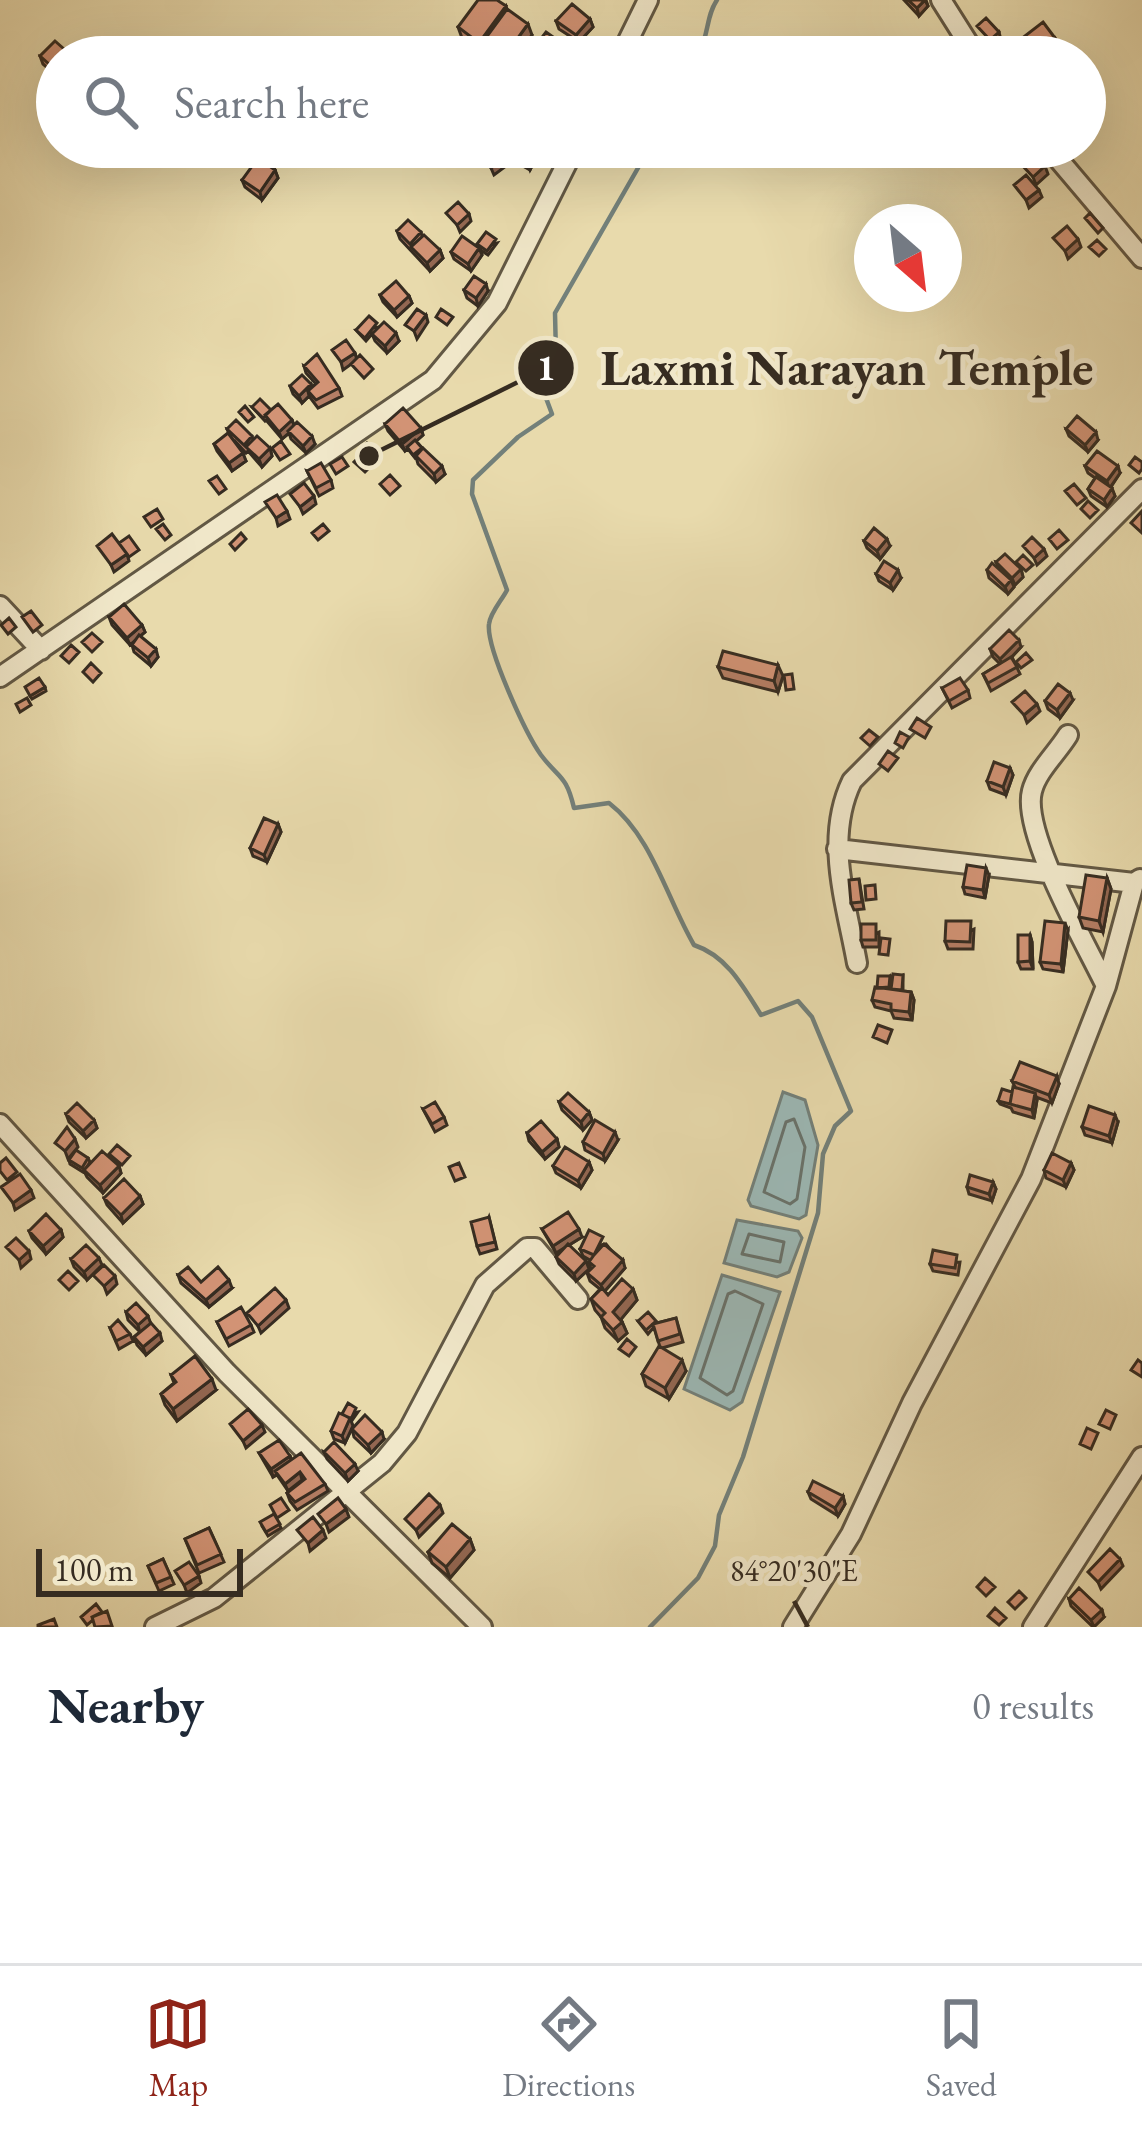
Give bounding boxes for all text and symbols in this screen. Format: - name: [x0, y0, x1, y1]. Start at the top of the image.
- search box: [36, 36, 1106, 168]
- icon: search: [78, 69, 144, 135]
- text: Search here: [174, 73, 369, 131]
- north arrow: [854, 204, 962, 312]
- callout: Laxmi Narayan Temple: [516, 324, 1117, 411]
- text: Laxmi Narayan Temple: [600, 334, 1094, 400]
- text: 1: [536, 344, 556, 391]
- scale bar: [36, 1543, 243, 1596]
- text: 100 m: [54, 1548, 134, 1591]
- text: 84°20'30"E: [730, 1551, 858, 1590]
- text: Nearby: [48, 1672, 204, 1738]
- text: 0 results: [972, 1680, 1094, 1731]
- tab: Map: [145, 1991, 211, 2106]
- tab: Directions: [502, 1991, 635, 2106]
- tab: Saved: [926, 1991, 997, 2106]

